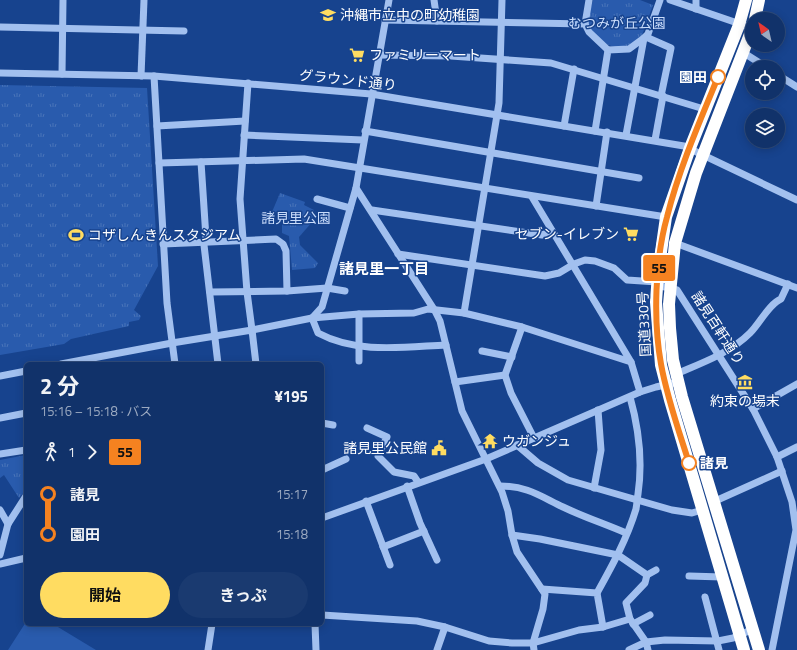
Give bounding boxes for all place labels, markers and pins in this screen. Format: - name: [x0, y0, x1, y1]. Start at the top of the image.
- place label: 沖縄市立中の町幼稚園: [340, 4, 480, 25]
- school or university icon: 沖縄市立中の町幼稚園: [319, 6, 337, 24]
- place label: ファミリーマート: [369, 44, 481, 65]
- supermarket icon: ファミリーマート: [348, 46, 366, 64]
- place label: 園田: [679, 66, 707, 87]
- marker: 園田: [710, 69, 726, 85]
- place label: セブン-イレブン: [515, 223, 619, 244]
- place label: コザしんきんスタジアム: [88, 224, 241, 245]
- supermarket icon: セブン-イレブン: [622, 225, 640, 243]
- sports icon: コザしんきんスタジアム: [67, 226, 85, 244]
- museum icon: 約束の場末: [736, 373, 754, 391]
- place label: 約束の場末: [710, 390, 780, 411]
- place label: ウガンジュ: [502, 430, 571, 451]
- temple icon: ウガンジュ: [481, 432, 499, 450]
- place label: 諸見里公民館: [343, 437, 427, 458]
- public building icon: 諸見里公民館: [430, 439, 448, 457]
- place label: 諸見: [700, 452, 728, 473]
- marker: 諸見: [681, 455, 697, 471]

